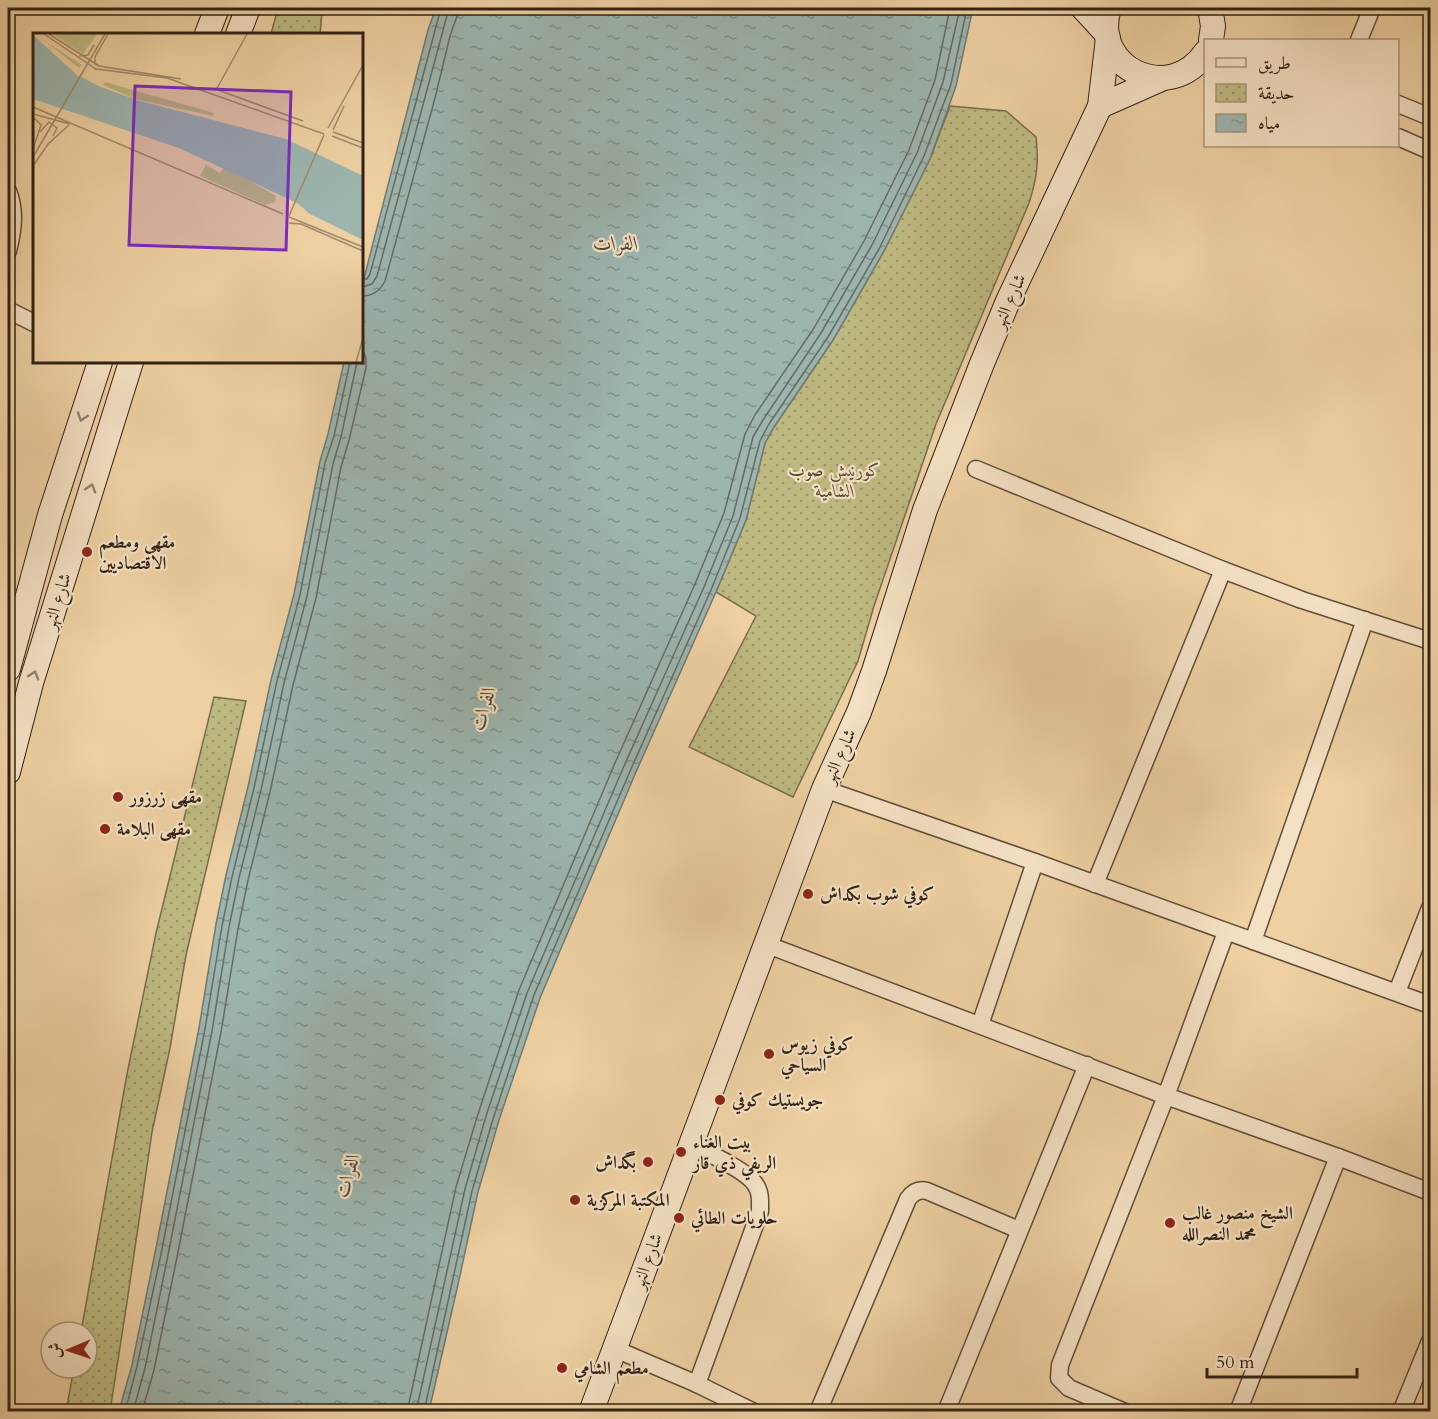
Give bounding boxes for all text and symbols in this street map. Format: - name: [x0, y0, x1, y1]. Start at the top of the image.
- inset map: [33, 33, 363, 363]
- legend: [1204, 39, 1399, 147]
- text: طريق: [1258, 51, 1291, 76]
- text: حديقة: [1258, 81, 1294, 106]
- text: مياه: [1258, 111, 1280, 136]
- water label: الفرات: [593, 230, 639, 257]
- street label: شارع النهر: [986, 270, 1034, 335]
- one-way arrow: [76, 411, 89, 422]
- park label: كورنيش صوب الشامية: [789, 458, 881, 504]
- one-way arrow: [84, 484, 96, 494]
- place label: مقهى ومطعم الاقتصاديين: [99, 530, 175, 576]
- marker: مقهى ومطعم الاقتصاديين: [80, 545, 94, 559]
- street label: شارع النهر: [37, 570, 80, 635]
- one-way arrow: [27, 670, 39, 681]
- water label: الفرات: [464, 683, 503, 734]
- street label: شارع النهر: [816, 725, 864, 790]
- place label: مقهى زرزور: [128, 785, 202, 810]
- marker: مقهى زرزور: [111, 790, 125, 804]
- place label: مقهى البلامة: [117, 817, 191, 842]
- marker: مقهى البلامة: [98, 822, 112, 836]
- place label: كوفي شوب بكداش: [820, 882, 934, 909]
- marker: كوفي شوب بكداش: [801, 887, 815, 901]
- place label: كوفي زيوس السياحي: [780, 1032, 854, 1080]
- marker: كوفي زيوس السياحي: [762, 1047, 776, 1061]
- place label: جويستيك كوفي: [731, 1088, 824, 1115]
- marker: جويستيك كوفي: [713, 1093, 727, 1107]
- place label: بيت الغناء الريفي ذي قار: [691, 1130, 776, 1181]
- marker: بيت الغناء الريفي ذي قار: [674, 1145, 688, 1159]
- water label: الفرات: [328, 1150, 367, 1201]
- place label: بگداش: [595, 1150, 636, 1175]
- marker: بگداش: [641, 1155, 655, 1169]
- place label: المكتبة المركزية: [587, 1188, 670, 1213]
- marker: المكتبة المركزية: [568, 1193, 582, 1207]
- place label: الشيخ منصور غالب محمد النصرالله: [1182, 1201, 1293, 1247]
- place label: حلويات الطائي: [690, 1206, 778, 1233]
- marker: حلويات الطائي: [672, 1211, 686, 1225]
- marker: الشيخ منصور غالب محمد النصرالله: [1163, 1216, 1177, 1230]
- street label: شارع النهر: [625, 1230, 671, 1295]
- north arrow: [39, 1320, 99, 1380]
- scale bar: [1207, 1341, 1357, 1379]
- text: ش: [44, 1342, 66, 1359]
- text: 50 m: [1216, 1350, 1255, 1375]
- place label: مطعم الشامي: [573, 1356, 649, 1385]
- marker: مطعم الشامي: [555, 1361, 569, 1375]

